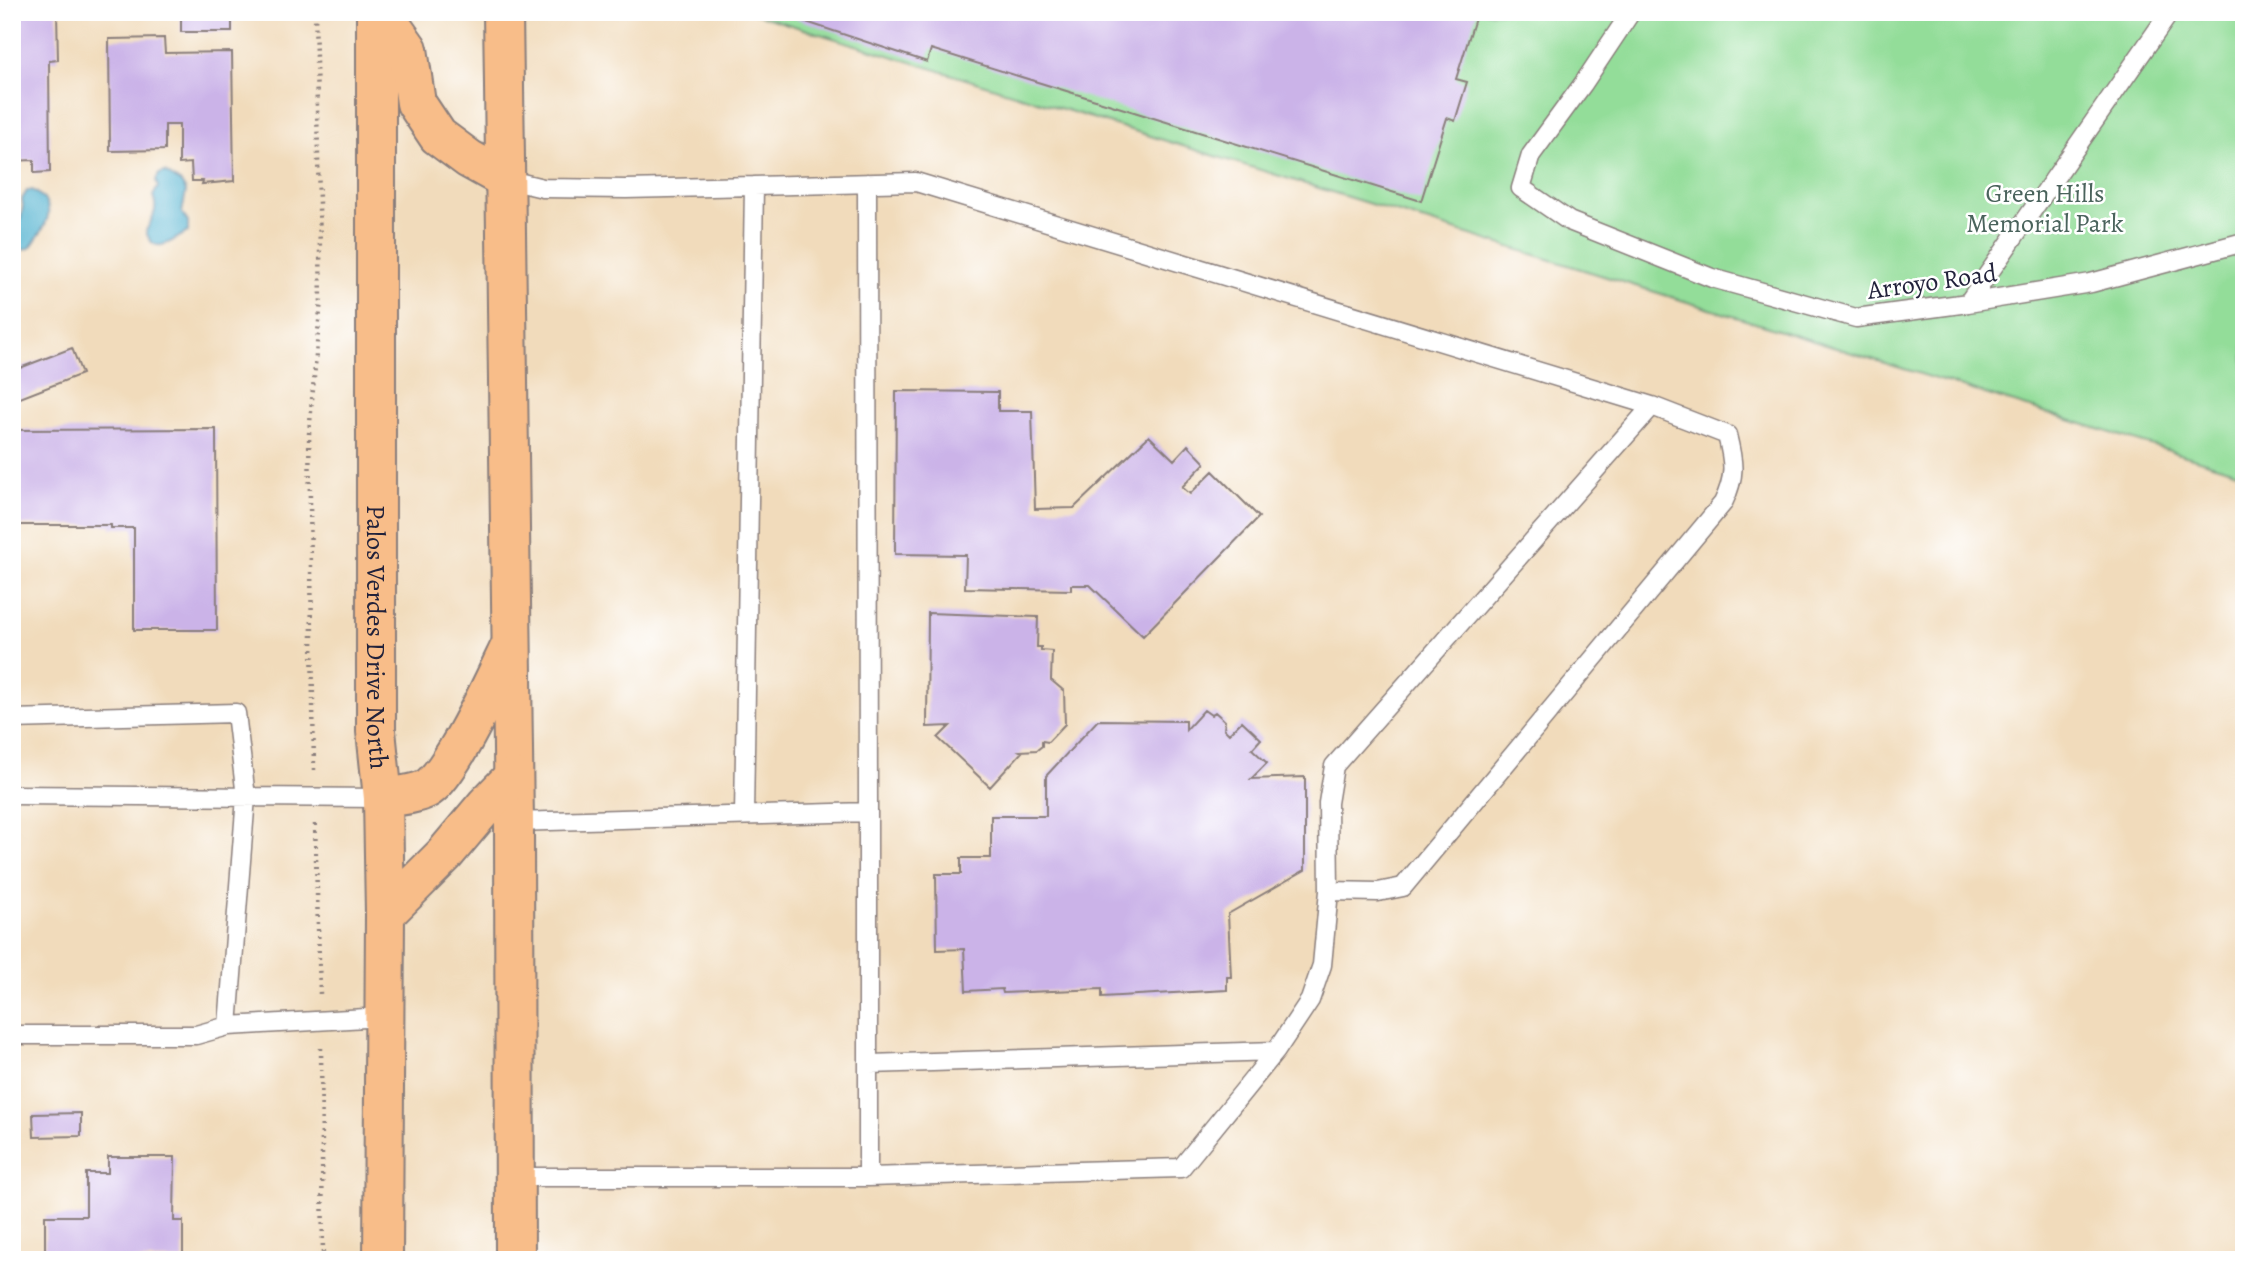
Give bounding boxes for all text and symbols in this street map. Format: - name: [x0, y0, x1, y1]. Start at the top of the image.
- park label: Green Hills Memorial Park: [1966, 176, 2124, 241]
- street label: Arroyo Road: [1864, 255, 1999, 308]
- street label: Palos Verdes Drive North: [358, 505, 397, 771]

